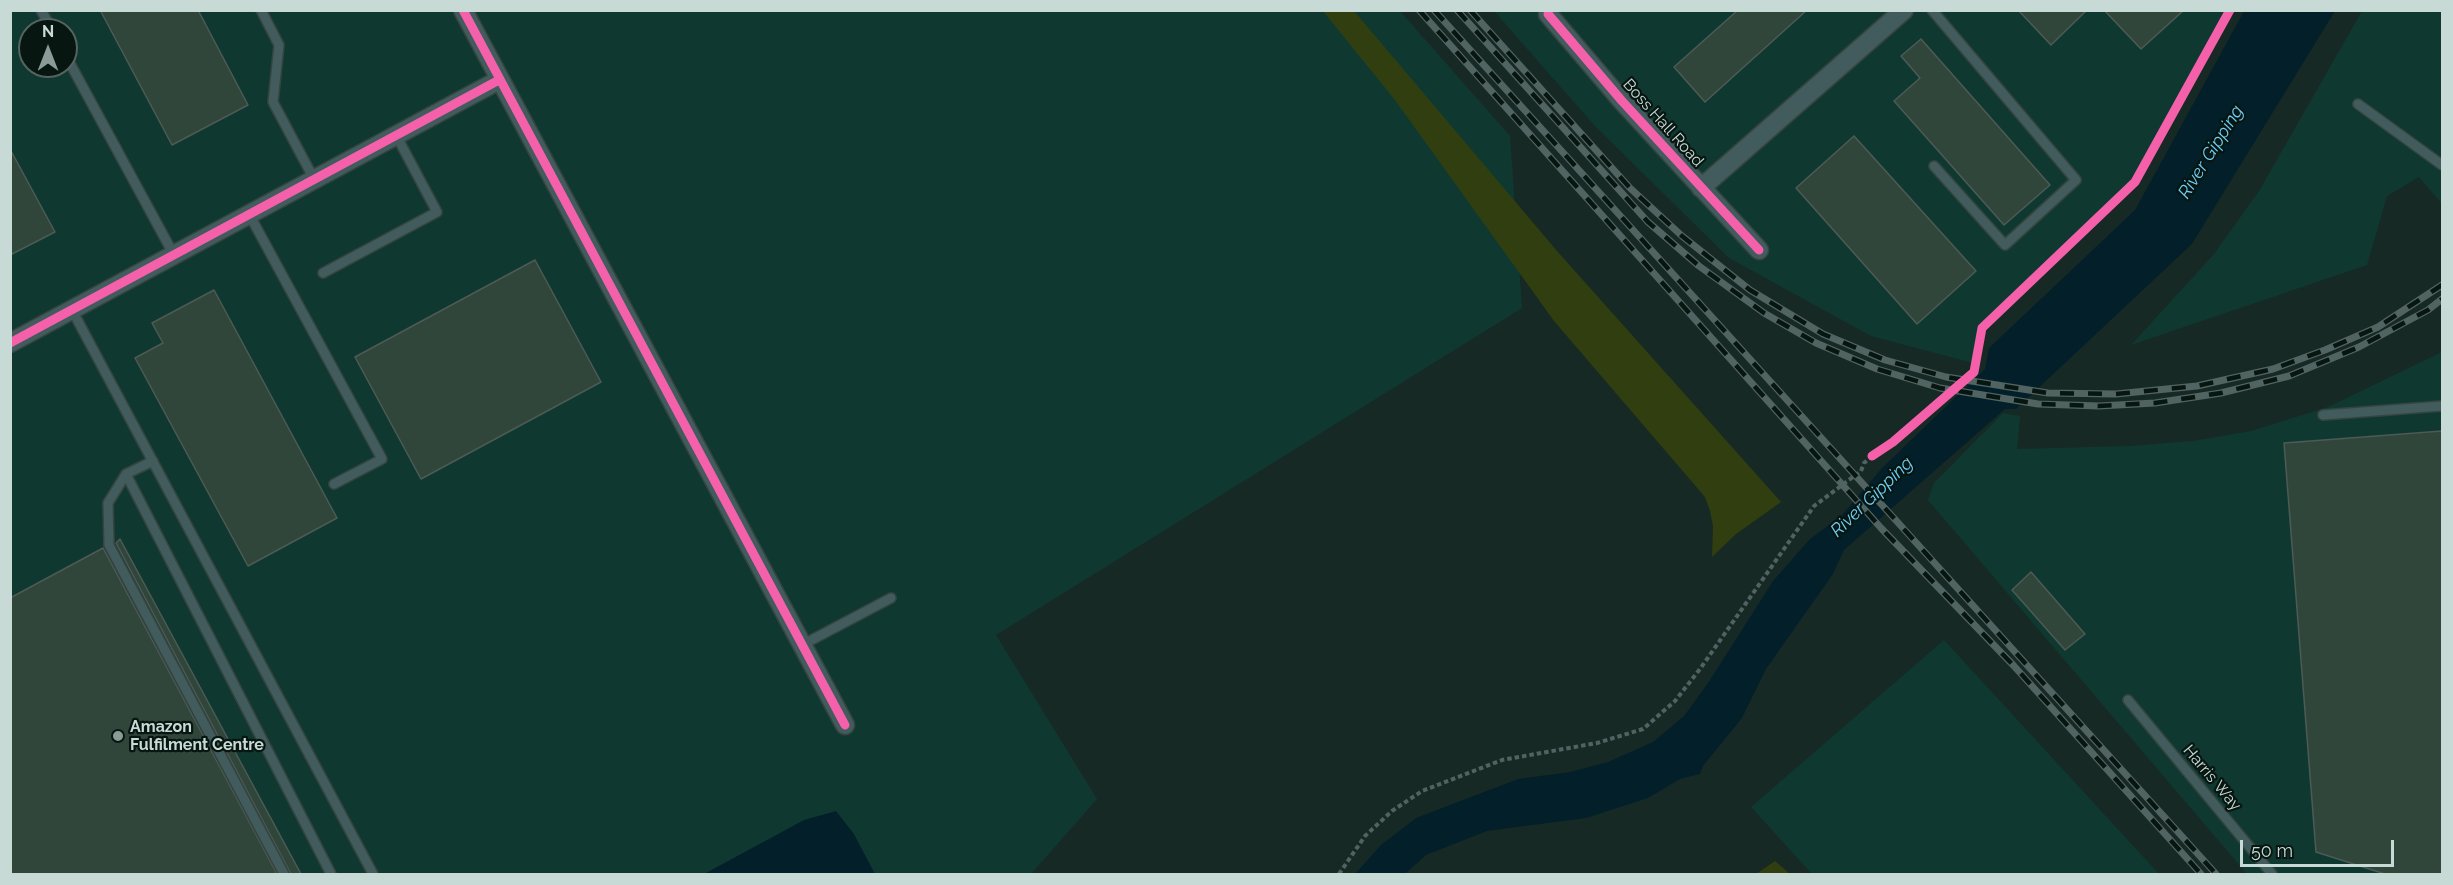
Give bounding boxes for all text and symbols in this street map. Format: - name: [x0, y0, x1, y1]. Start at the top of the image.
- north arrow: [18, 18, 78, 78]
- text: N: [42, 22, 54, 41]
- street label: Boss Hall Road: [1619, 75, 1707, 171]
- water label: River Gipping: [2174, 101, 2248, 203]
- water label: River Gipping: [1826, 452, 1918, 542]
- place label: Amazon Fulfilment Centre: [130, 717, 264, 755]
- marker: Amazon Fulfilment Centre: [111, 729, 125, 743]
- street label: Harris Way: [2179, 741, 2245, 815]
- scale bar: [2243, 828, 2398, 866]
- text: 50 m: [2251, 840, 2293, 861]

